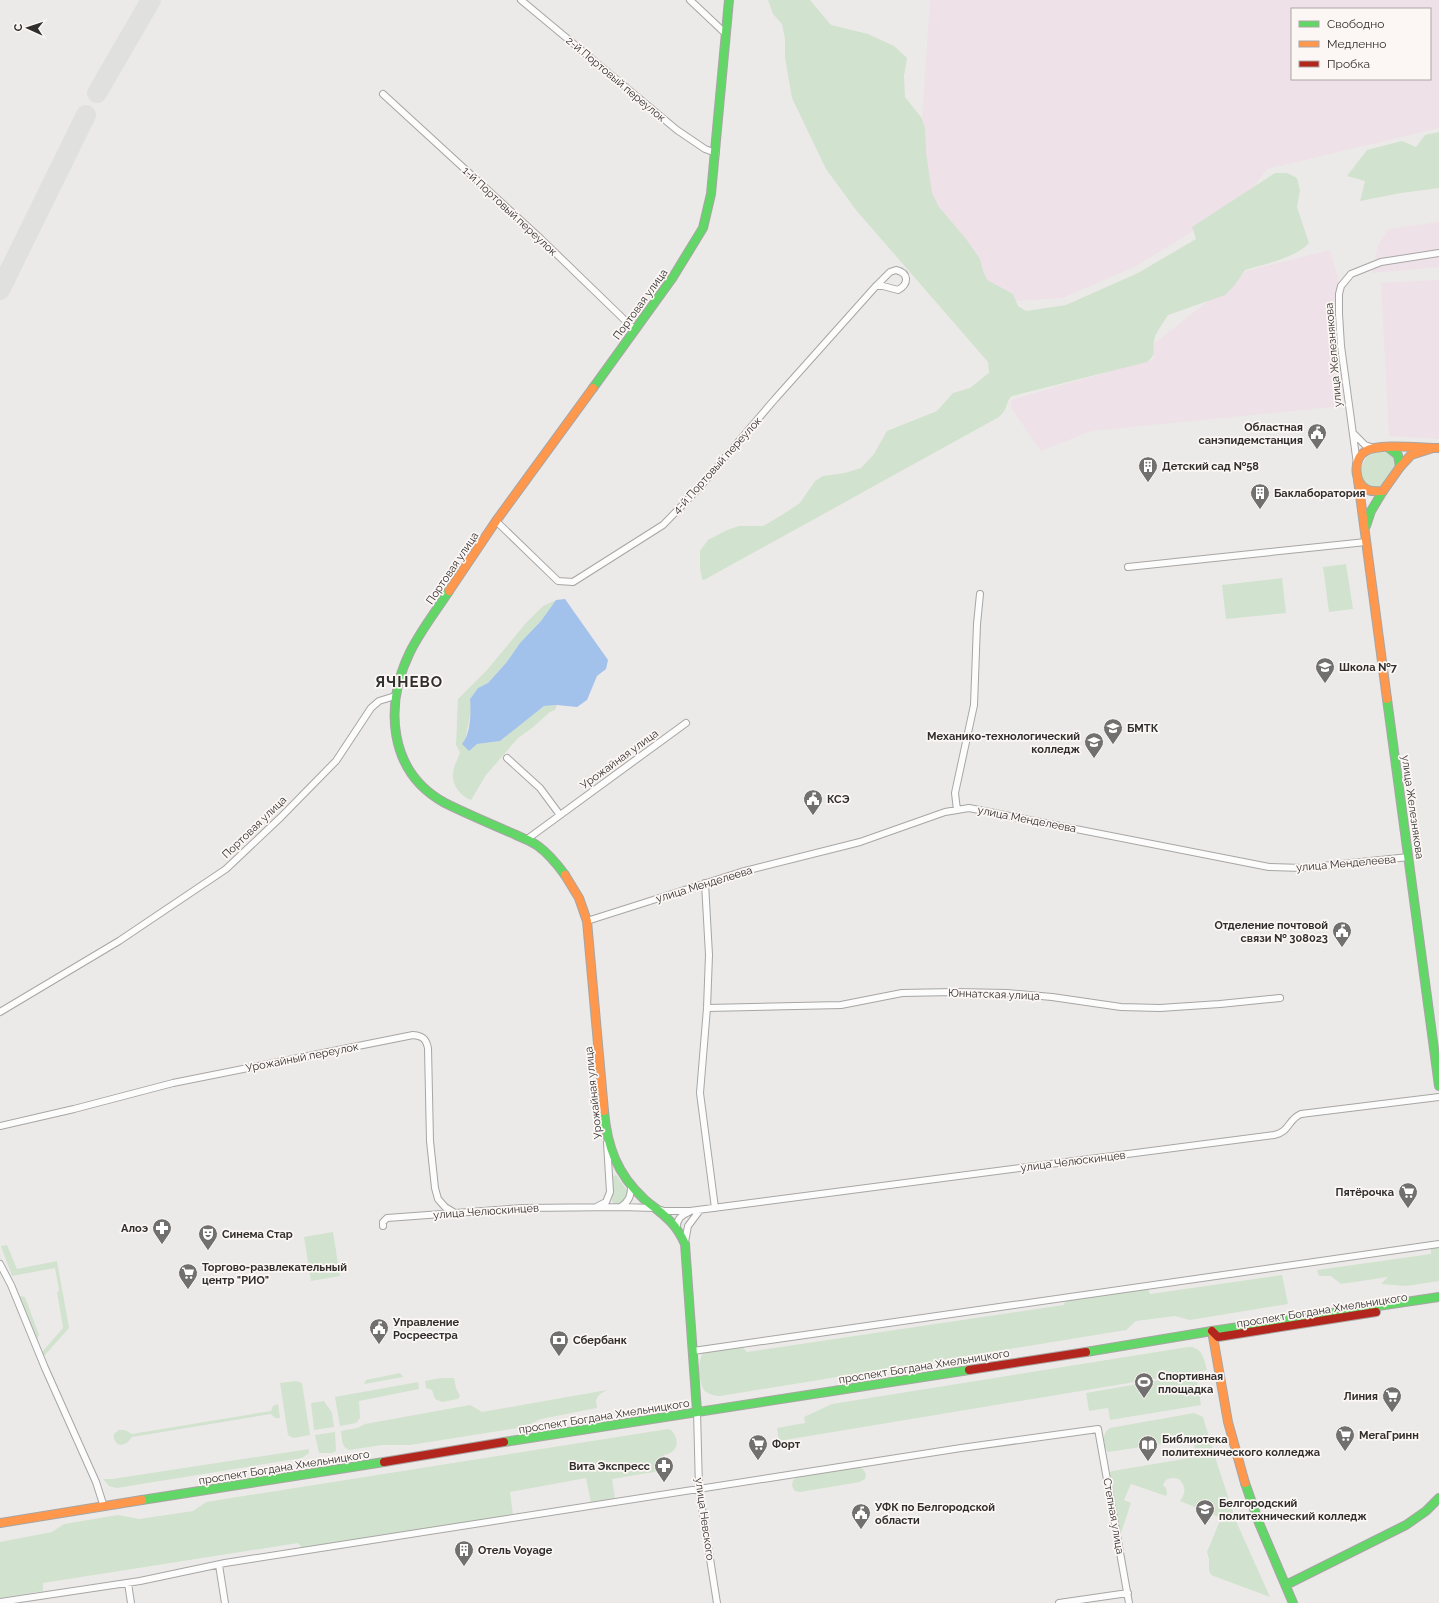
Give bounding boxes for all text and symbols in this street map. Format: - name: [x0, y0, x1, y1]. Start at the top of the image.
- north arrow: [8, 8, 48, 48]
- legend: [1291, 8, 1431, 80]
- text: Свободно: [1327, 17, 1384, 31]
- text: С: [12, 23, 25, 32]
- street label: 2-й Портовый переулок: [563, 34, 668, 125]
- text: Медленно: [1327, 37, 1386, 51]
- text: Пробка: [1327, 57, 1370, 71]
- street label: 1-й Портовый переулок: [460, 164, 560, 259]
- street label: Портовая улица: [610, 266, 670, 342]
- street label: улица Железнякова: [1322, 302, 1345, 408]
- street label: 4-й Портовый переулок: [670, 414, 765, 516]
- place label: Областная санэпидемстанция: [1198, 421, 1303, 447]
- public building icon: Областная санэпидемстанция: [1306, 422, 1328, 450]
- building icon: Детский сад №58: [1137, 455, 1159, 483]
- place label: Детский сад №58: [1162, 460, 1259, 473]
- building icon: Баклаборатория: [1249, 482, 1271, 510]
- place label: Баклаборатория: [1274, 487, 1366, 500]
- street label: Портовая улица: [423, 530, 481, 607]
- school or university icon: Школа №7: [1314, 656, 1336, 684]
- place label: Школа №7: [1339, 661, 1398, 674]
- district label: ЯЧНЕВО: [375, 673, 443, 691]
- school or university icon: БМТК: [1102, 717, 1124, 745]
- place label: БМТК: [1127, 722, 1159, 735]
- street label: Урожайная улица: [578, 727, 661, 792]
- place label: Механико-технологический колледж: [927, 730, 1081, 756]
- school or university icon: Механико-технологический колледж: [1083, 731, 1105, 759]
- street label: улица Железнякова: [1399, 754, 1426, 860]
- public building icon: КСЭ: [802, 788, 824, 816]
- street label: Портовая улица: [220, 793, 289, 861]
- place label: КСЭ: [827, 793, 850, 806]
- street label: улица Менделеева: [976, 804, 1077, 835]
- street label: улица Менделеева: [1296, 853, 1397, 874]
- street label: улица Менделеева: [654, 864, 754, 905]
- place label: Отделение почтовой связи № 308023: [1214, 919, 1328, 945]
- public building icon: Отделение почтовой связи № 308023: [1331, 920, 1353, 948]
- street label: Юннатская улица: [948, 986, 1040, 1003]
- street label: Урожайный переулок: [245, 1040, 360, 1075]
- street label: Урожайная улица: [582, 1046, 605, 1140]
- street label: улица Челюскинцев: [1020, 1149, 1126, 1174]
- supermarket icon: Пятёрочка: [1397, 1181, 1419, 1209]
- place label: Пятёрочка: [1336, 1186, 1394, 1199]
- street label: улица Челюскинцев: [433, 1201, 539, 1222]
- pharmacy icon: Алоэ: [151, 1217, 173, 1245]
- place label: Алоэ: [121, 1222, 149, 1235]
- theatre icon: Синема Стар: [197, 1223, 219, 1251]
- place label: Синема Стар: [222, 1228, 293, 1241]
- place label: Торгово-развлекательный центр "РИО": [202, 1261, 347, 1287]
- supermarket icon: Торгово-развлекательный центр "РИО": [177, 1262, 199, 1290]
- street label: проспект Богдана Хмельницкого: [1236, 1290, 1409, 1330]
- place label: Управление Росреестра: [392, 1316, 460, 1342]
- public building icon: Управление Росреестра: [368, 1317, 390, 1345]
- bank icon: Сбербанк: [548, 1329, 570, 1357]
- place label: Сбербанк: [573, 1334, 628, 1347]
- street label: проспект Богдана Хмельницкого: [838, 1346, 1011, 1386]
- place label: Спортивная площадка: [1158, 1370, 1223, 1396]
- sports icon: Спортивная площадка: [1133, 1371, 1155, 1399]
- supermarket icon: Линия: [1381, 1385, 1403, 1413]
- place label: Линия: [1344, 1390, 1378, 1403]
- street label: проспект Богдана Хмельницкого: [518, 1396, 691, 1436]
- supermarket icon: МегаГринн: [1334, 1424, 1356, 1452]
- place label: МегаГринн: [1359, 1429, 1419, 1442]
- supermarket icon: Форт: [747, 1433, 769, 1461]
- place label: Библиотека политехнического колледжа: [1162, 1433, 1320, 1459]
- library icon: Библиотека политехнического колледжа: [1137, 1434, 1159, 1462]
- place label: Форт: [772, 1438, 801, 1451]
- street label: проспект Богдана Хмельницкого: [198, 1447, 371, 1487]
- pharmacy icon: Вита Экспресс: [653, 1455, 675, 1483]
- place label: Вита Экспресс: [569, 1460, 650, 1473]
- street label: улица Невского: [692, 1477, 717, 1562]
- street label: Степная улица: [1100, 1477, 1127, 1555]
- place label: Белгородский политехнический колледж: [1219, 1497, 1367, 1523]
- school or university icon: Белгородский политехнический колледж: [1194, 1498, 1216, 1526]
- place label: УФК по Белгородской области: [874, 1501, 995, 1527]
- public building icon: УФК по Белгородской области: [850, 1502, 872, 1530]
- building icon: Отель Voyage: [453, 1539, 475, 1567]
- place label: Отель Voyage: [478, 1544, 553, 1557]

